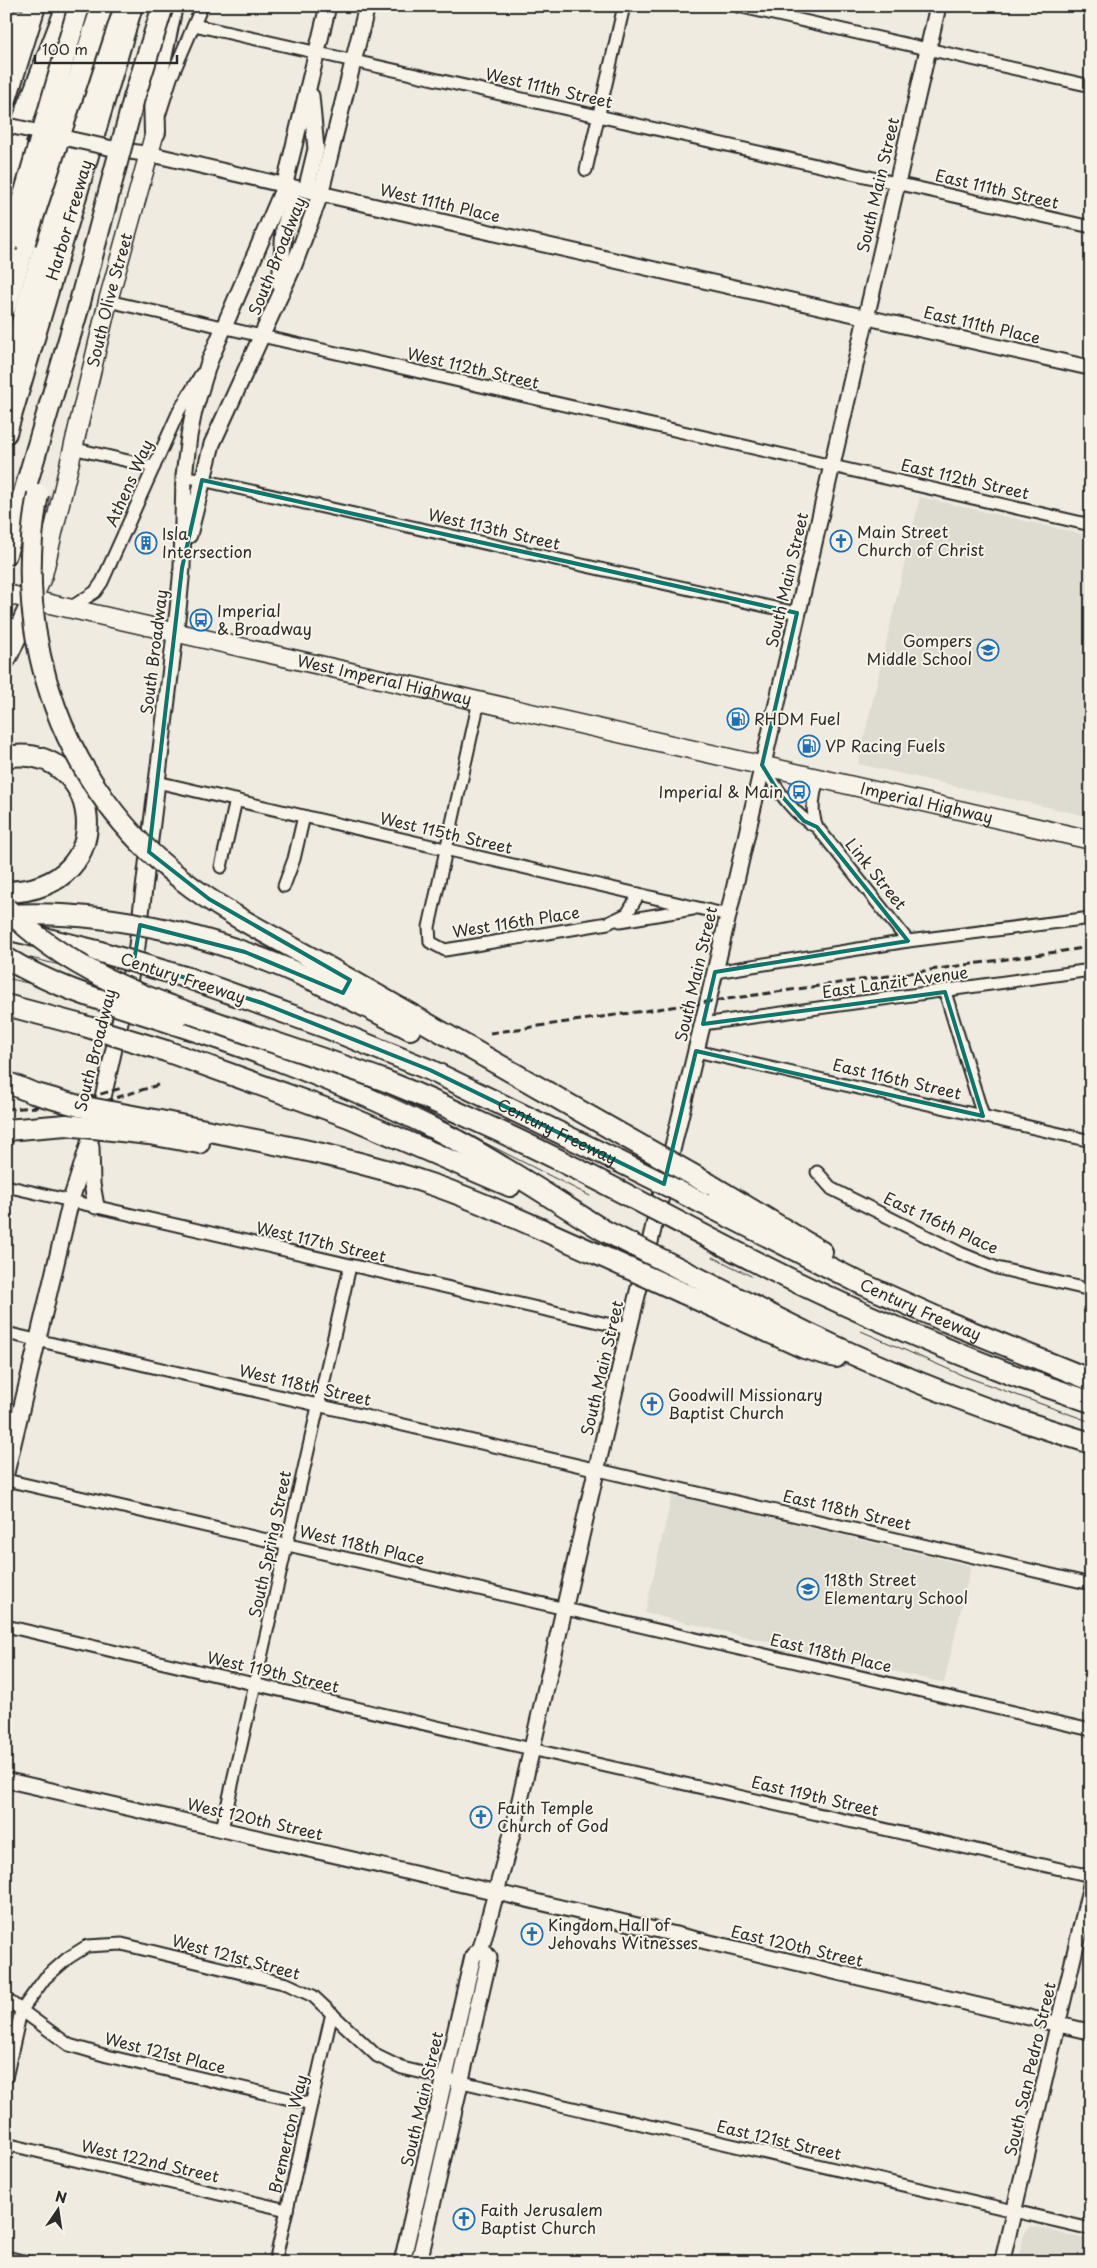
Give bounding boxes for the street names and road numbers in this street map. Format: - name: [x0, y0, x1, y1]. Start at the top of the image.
- street label: West 111th Street: [483, 61, 616, 113]
- street label: South Main Street: [850, 115, 904, 255]
- street label: Harbor Freeway: [39, 157, 97, 283]
- street label: East 111th Street: [933, 162, 1062, 214]
- street label: West 111th Place: [378, 176, 503, 228]
- street label: South Broadway: [241, 193, 311, 318]
- street label: South Olive Street: [80, 230, 138, 369]
- street label: East 111th Place: [922, 299, 1043, 349]
- street label: West 112th Street: [405, 340, 542, 394]
- street label: Athens Way: [98, 435, 158, 530]
- street label: East 112th Street: [899, 452, 1032, 505]
- street label: West 113th Street: [426, 501, 563, 555]
- street label: South Main Street: [759, 510, 813, 650]
- street label: South Broadway: [133, 588, 173, 716]
- street label: West Imperial Highway: [295, 647, 474, 710]
- street label: Imperial Highway: [858, 775, 995, 828]
- street label: West 115th Street: [378, 805, 515, 859]
- street label: Link Street: [840, 832, 913, 915]
- street label: West 116th Place: [451, 899, 581, 943]
- street label: South Main Street: [668, 904, 722, 1044]
- street label: Century Freeway: [118, 945, 249, 1009]
- street label: East Lanzit Avenue: [820, 959, 970, 1003]
- street label: South Broadway: [67, 986, 121, 1114]
- street label: East 116th Street: [831, 1052, 964, 1105]
- street label: Century Freeway: [493, 1091, 621, 1170]
- street label: East 116th Place: [880, 1185, 1003, 1259]
- street label: West 117th Street: [254, 1214, 389, 1268]
- street label: Century Freeway: [856, 1272, 985, 1346]
- street label: South Main Street: [574, 1298, 628, 1438]
- street label: West 118th Street: [237, 1357, 374, 1411]
- street label: South Spring Street: [242, 1468, 296, 1620]
- street label: East 118th Street: [781, 1483, 914, 1536]
- street label: West 118th Place: [297, 1518, 427, 1570]
- street label: East 118th Place: [768, 1626, 894, 1678]
- street label: West 119th Street: [205, 1644, 342, 1698]
- street label: East 119th Street: [749, 1769, 882, 1821]
- street label: West 120th Street: [185, 1791, 326, 1845]
- street label: East 120th Street: [729, 1918, 866, 1972]
- street label: West 121st Street: [170, 1927, 303, 1985]
- street label: South San Pedro Street: [997, 1979, 1061, 2158]
- street label: West 121st Place: [102, 2025, 228, 2079]
- street label: South Main Street: [394, 2029, 448, 2169]
- street label: Bremerton Way: [262, 2072, 312, 2196]
- street label: East 121st Street: [715, 2113, 844, 2165]
- street label: West 122nd Street: [79, 2132, 222, 2188]

